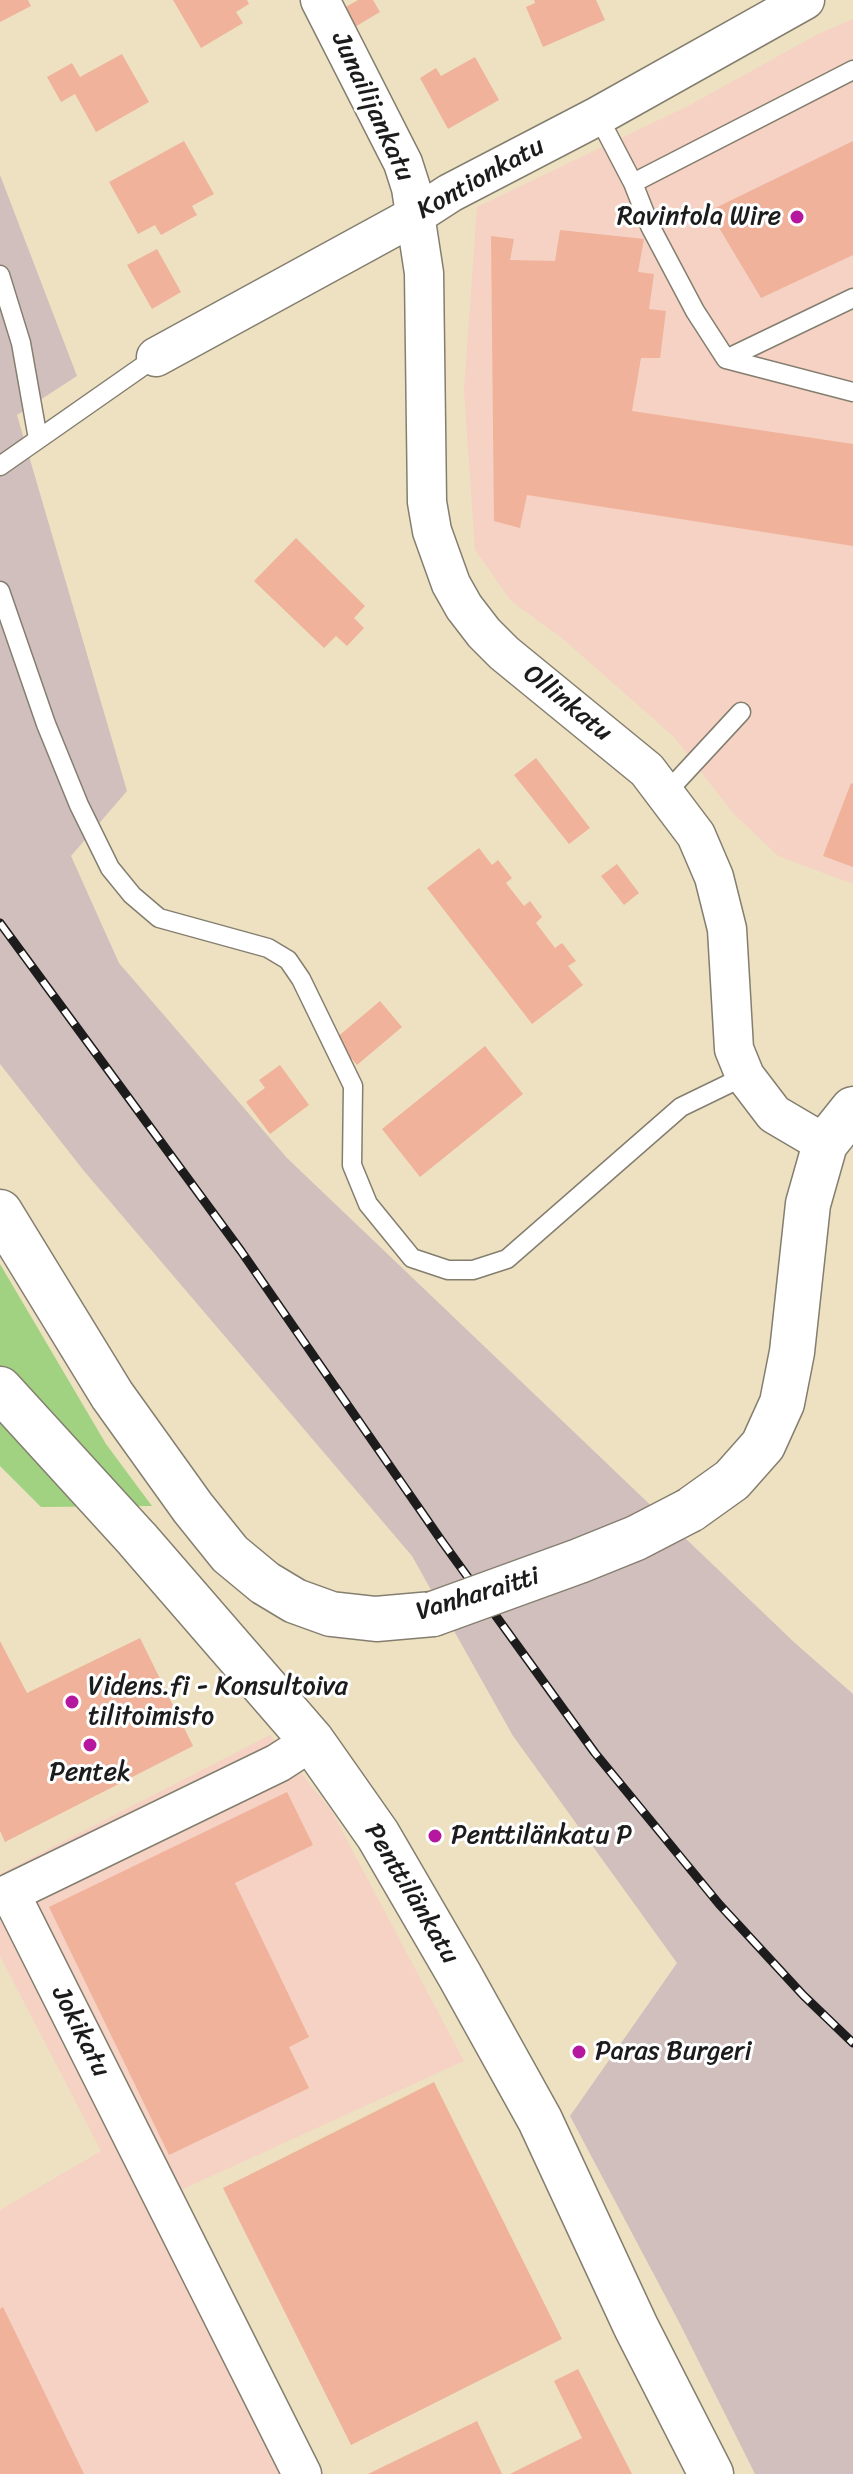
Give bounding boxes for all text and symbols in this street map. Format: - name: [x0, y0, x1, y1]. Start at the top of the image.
- street label: Junailijankatu: [324, 28, 420, 186]
- street label: Kontionkatu: [412, 131, 550, 227]
- place label: Ravintola Wire: [617, 201, 781, 233]
- marker: Ravintola Wire: [788, 208, 806, 226]
- street label: Ollinkatu: [516, 659, 618, 749]
- street label: Vanharaitti: [413, 1562, 543, 1628]
- place label: Videns.fi - Konsultoiva tilitoimisto: [88, 1671, 348, 1732]
- marker: Videns.fi - Konsultoiva tilitoimisto: [63, 1693, 81, 1711]
- marker: Pentek: [81, 1736, 99, 1754]
- place label: Pentek: [49, 1757, 131, 1789]
- street label: Penttilänkatu: [357, 1818, 465, 1970]
- place label: Penttilänkatu P: [451, 1820, 632, 1852]
- marker: Penttilänkatu P: [426, 1827, 444, 1845]
- street label: Jokikatu: [44, 1981, 116, 2083]
- place label: Paras Burgeri: [595, 2036, 752, 2068]
- marker: Paras Burgeri: [570, 2043, 588, 2061]

